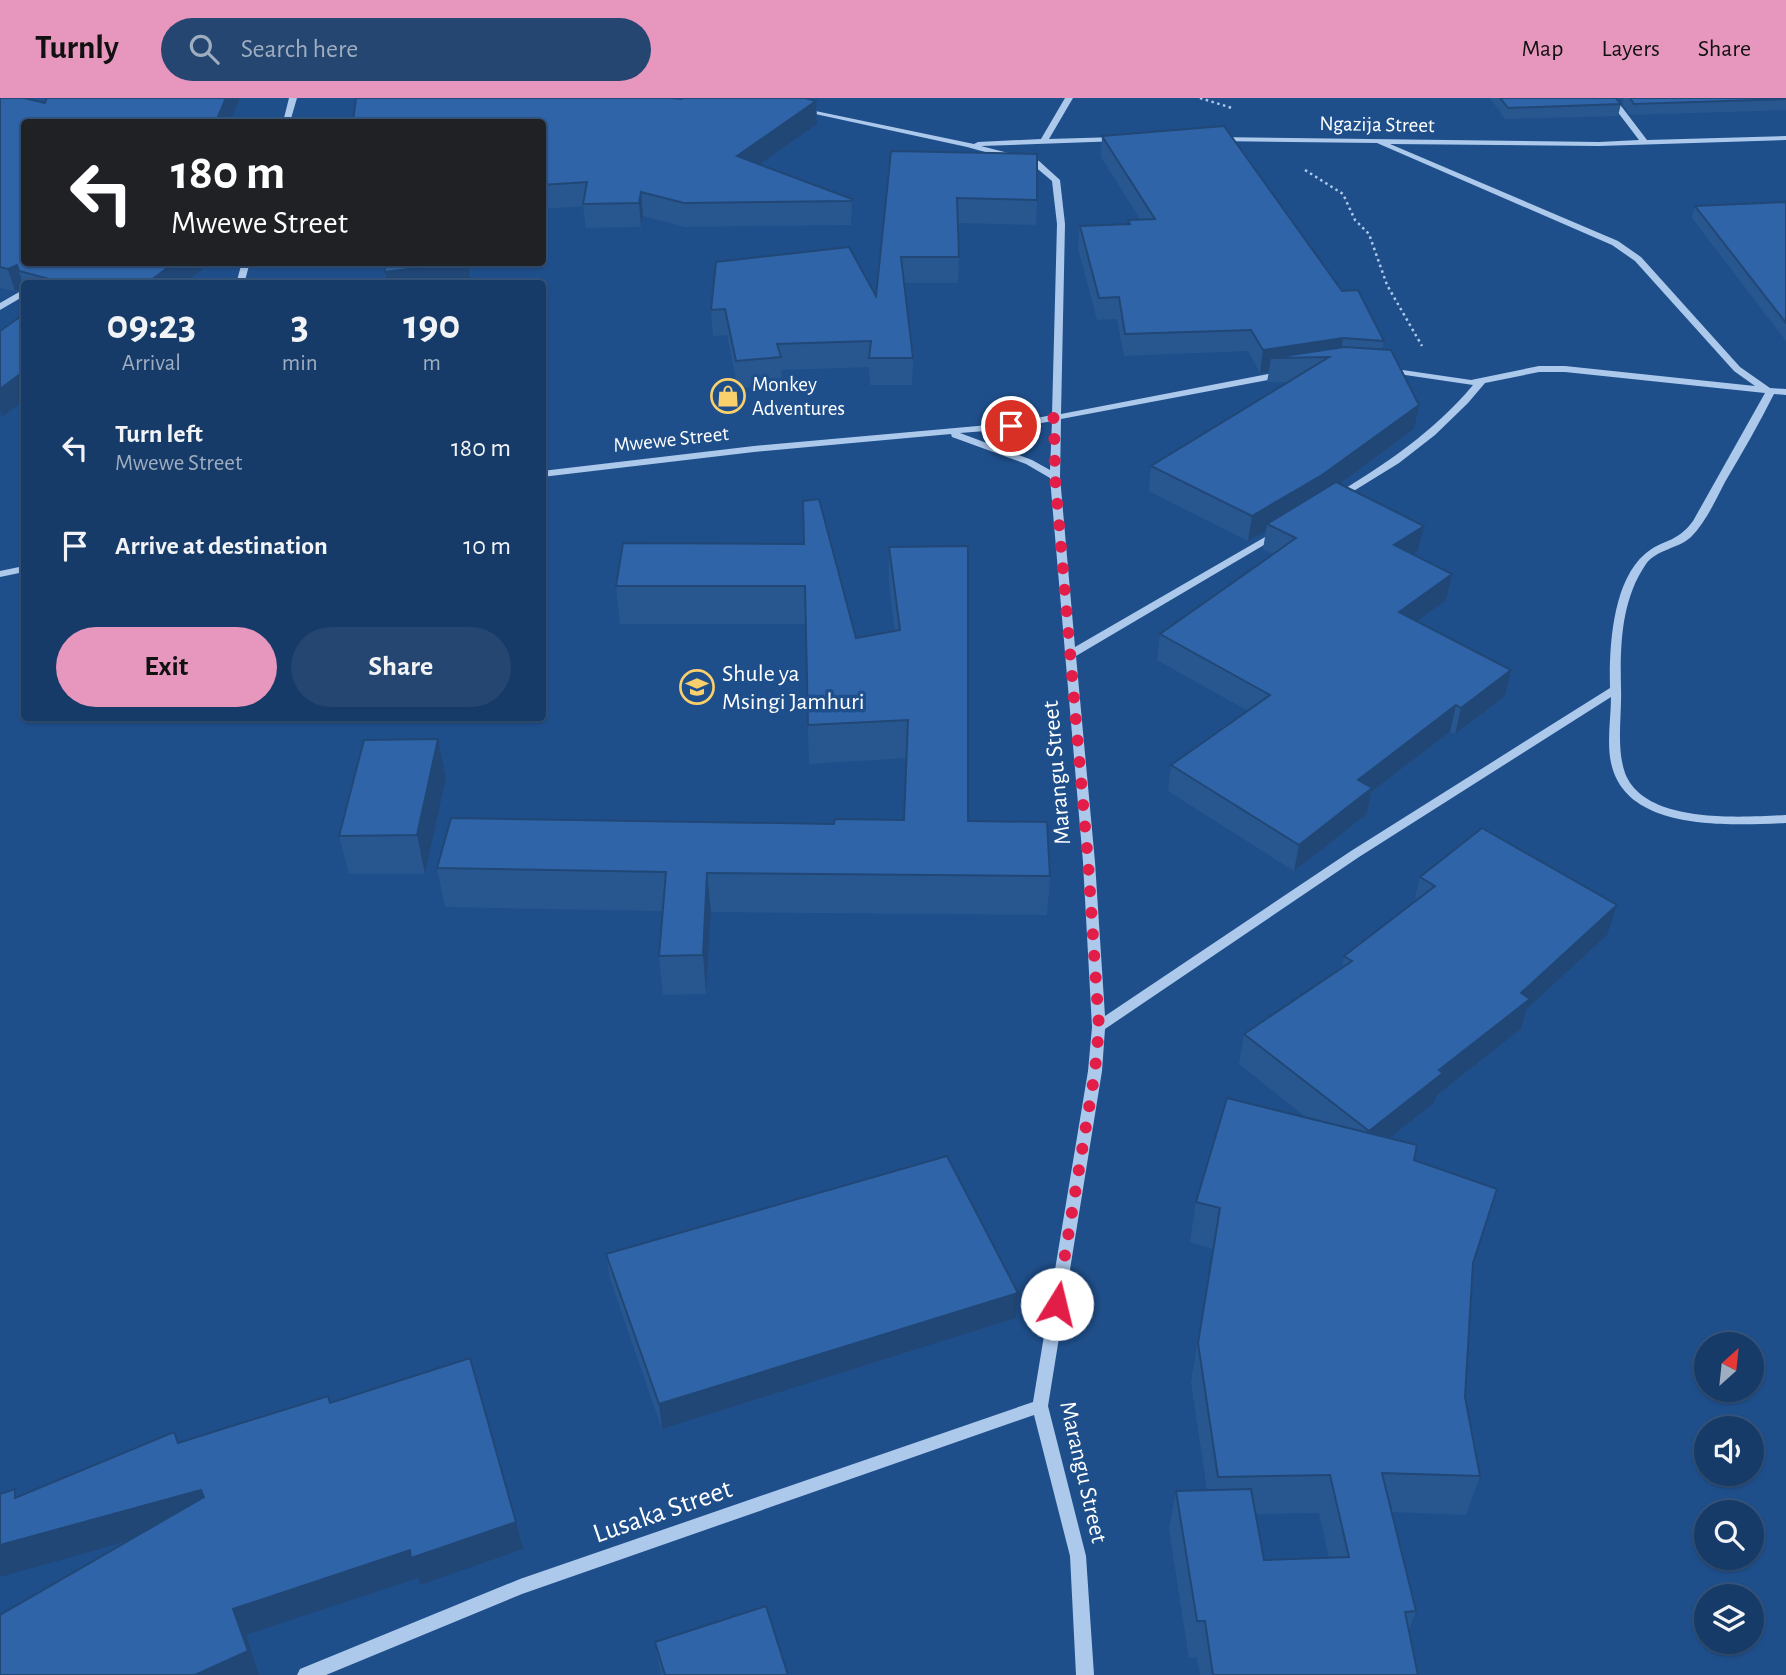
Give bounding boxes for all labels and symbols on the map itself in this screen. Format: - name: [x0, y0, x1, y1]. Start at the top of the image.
- street label: Ngazija Street: [1319, 113, 1435, 136]
- place label: Monkey Adventures: [752, 374, 845, 419]
- shop icon: Monkey Adventures: [709, 377, 747, 415]
- pin: [981, 396, 1041, 456]
- street label: Mwewe Street: [612, 423, 730, 456]
- place label: Shule ya Msingi Jamhuri: [722, 662, 865, 714]
- school or university icon: Shule ya Msingi Jamhuri: [678, 668, 716, 706]
- street label: Marangu Street: [1039, 699, 1075, 846]
- position arrow: [1020, 1267, 1094, 1341]
- north arrow: [1694, 1332, 1764, 1402]
- street label: Marangu Street: [1055, 1399, 1111, 1546]
- street label: Lusaka Street: [590, 1475, 736, 1549]

